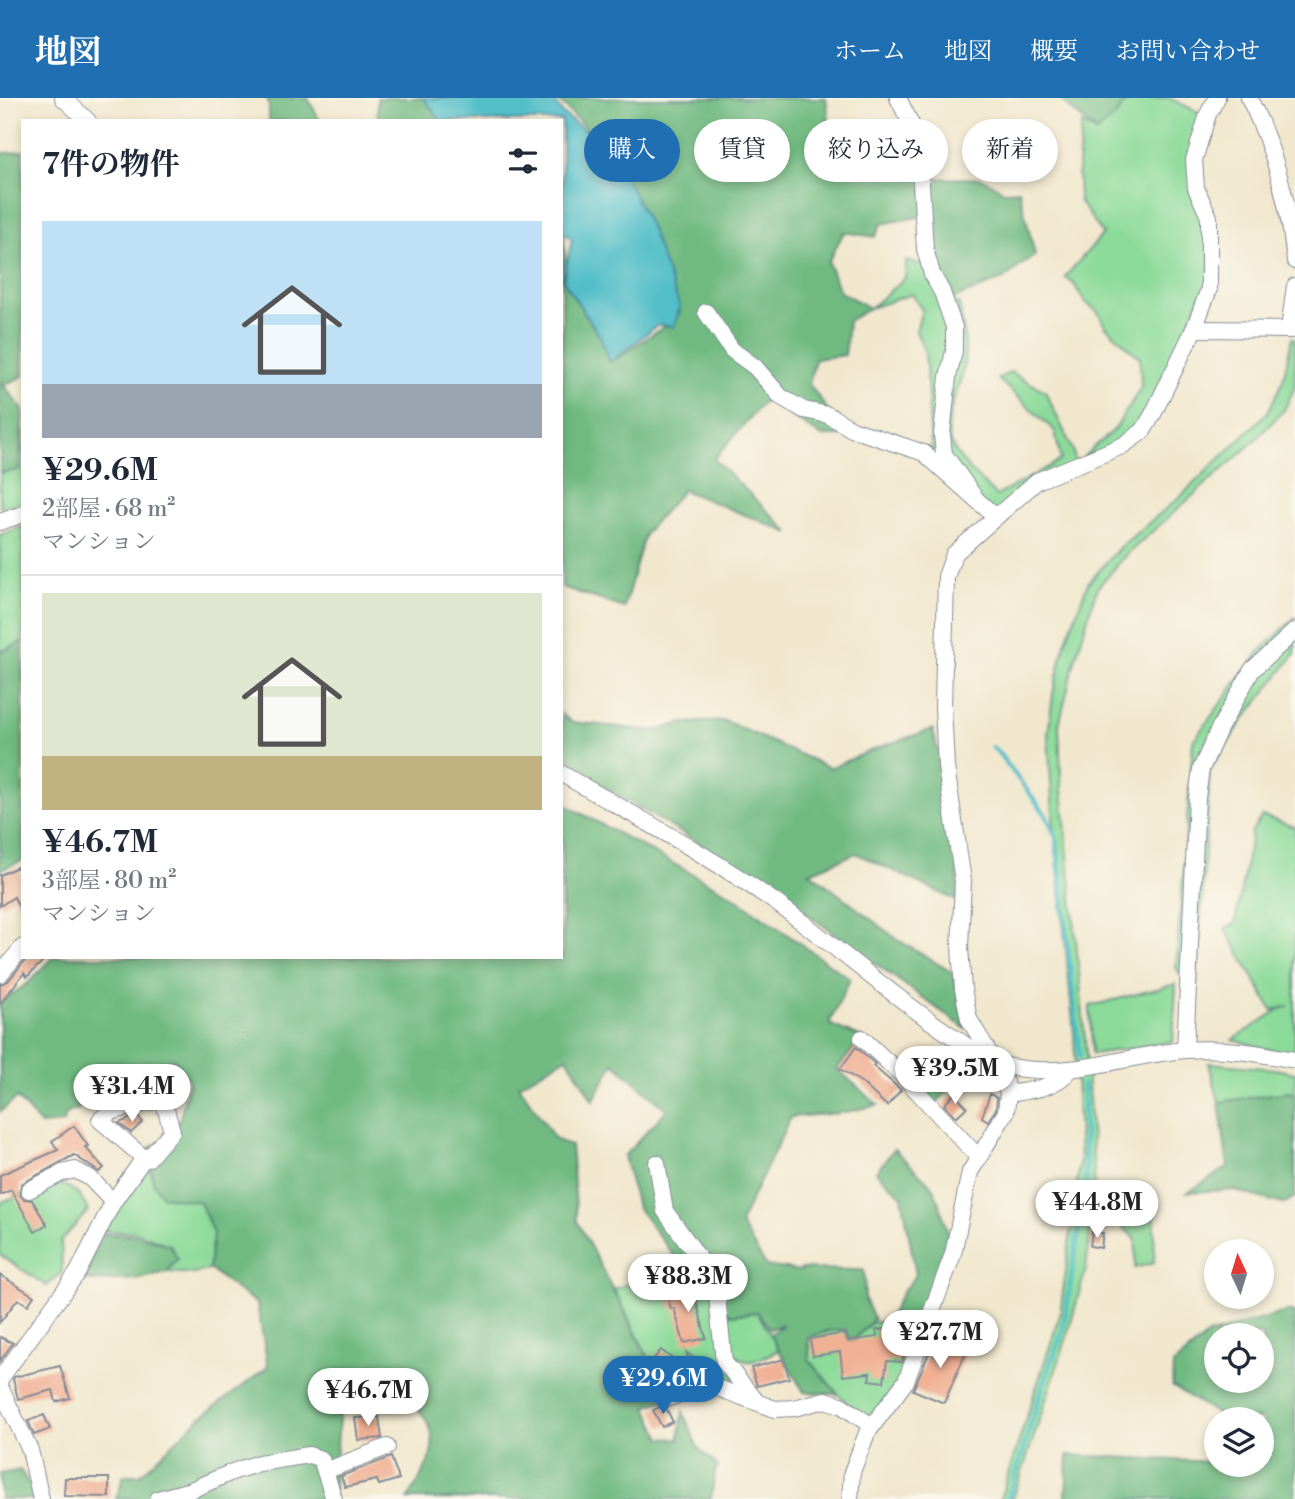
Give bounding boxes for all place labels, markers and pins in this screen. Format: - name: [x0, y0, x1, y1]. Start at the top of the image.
- pin: ¥39.5M: [898, 1046, 1012, 1106]
- pin: ¥31.4M: [75, 1065, 189, 1124]
- pin: ¥44.8M: [1040, 1180, 1154, 1240]
- pin: ¥88.3M: [631, 1254, 745, 1314]
- pin: ¥27.7M: [883, 1310, 997, 1370]
- pin: ¥29.6M: [606, 1356, 720, 1416]
- pin: ¥46.7M: [311, 1368, 425, 1428]

